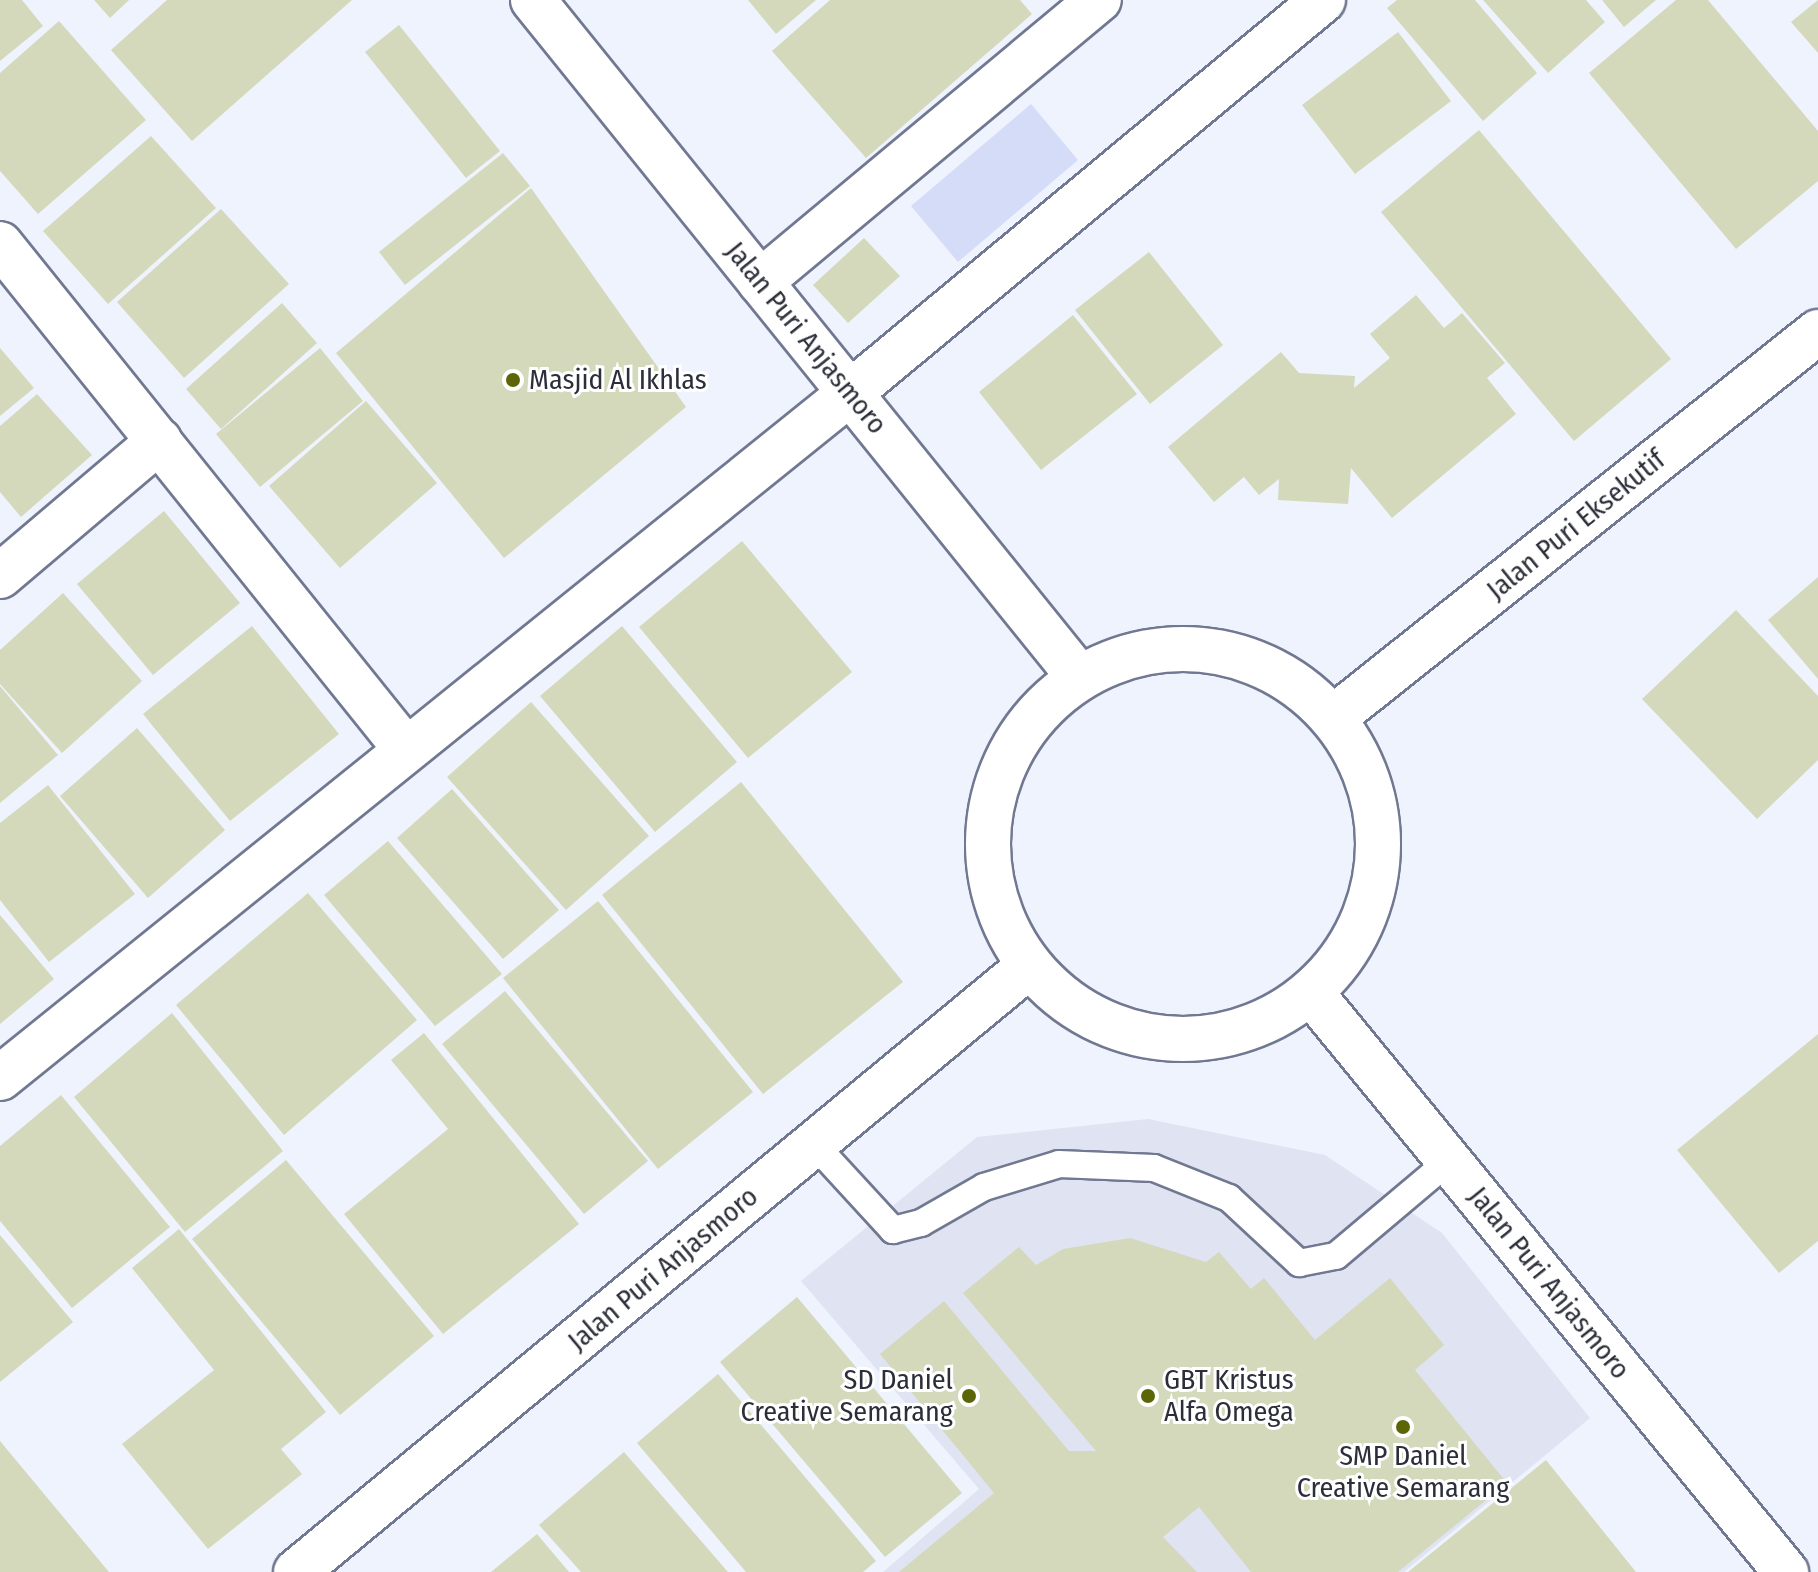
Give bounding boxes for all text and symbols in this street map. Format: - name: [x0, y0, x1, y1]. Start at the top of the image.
- street label: Jalan Puri Anjasmoro: [718, 235, 894, 441]
- place label: Masjid Al Ikhlas: [529, 363, 707, 397]
- marker: Masjid Al Ikhlas: [504, 371, 522, 389]
- street label: Jalan Puri Eksekutif: [1480, 443, 1672, 607]
- street label: Jalan Puri Anjasmoro: [561, 1180, 765, 1358]
- street label: Jalan Puri Anjasmoro: [1461, 1180, 1637, 1386]
- place label: SD Daniel Creative Semarang: [740, 1363, 953, 1429]
- place label: GBT Kristus Alfa Omega: [1164, 1363, 1294, 1429]
- marker: SD Daniel Creative Semarang: [960, 1387, 978, 1405]
- marker: GBT Kristus Alfa Omega: [1139, 1387, 1157, 1405]
- marker: SMP Daniel Creative Semarang: [1394, 1418, 1412, 1436]
- place label: SMP Daniel Creative Semarang: [1297, 1439, 1509, 1505]

